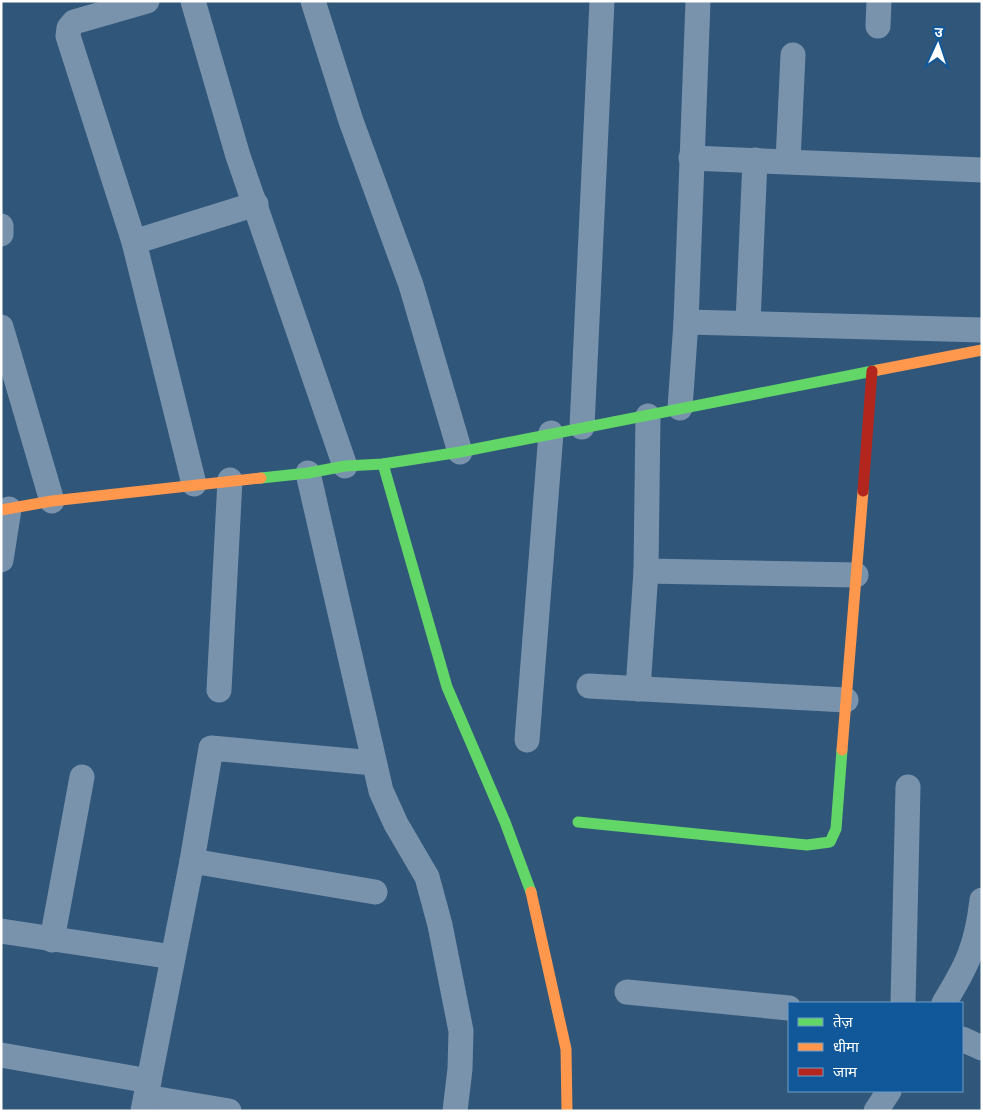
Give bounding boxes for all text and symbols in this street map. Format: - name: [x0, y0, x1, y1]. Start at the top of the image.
- north arrow: [913, 20, 963, 70]
- text: उ: [934, 24, 944, 40]
- legend: [788, 1002, 963, 1092]
- text: तेज़: [833, 1013, 854, 1030]
- text: धीमा: [833, 1038, 860, 1055]
- text: जाम: [833, 1063, 858, 1080]

